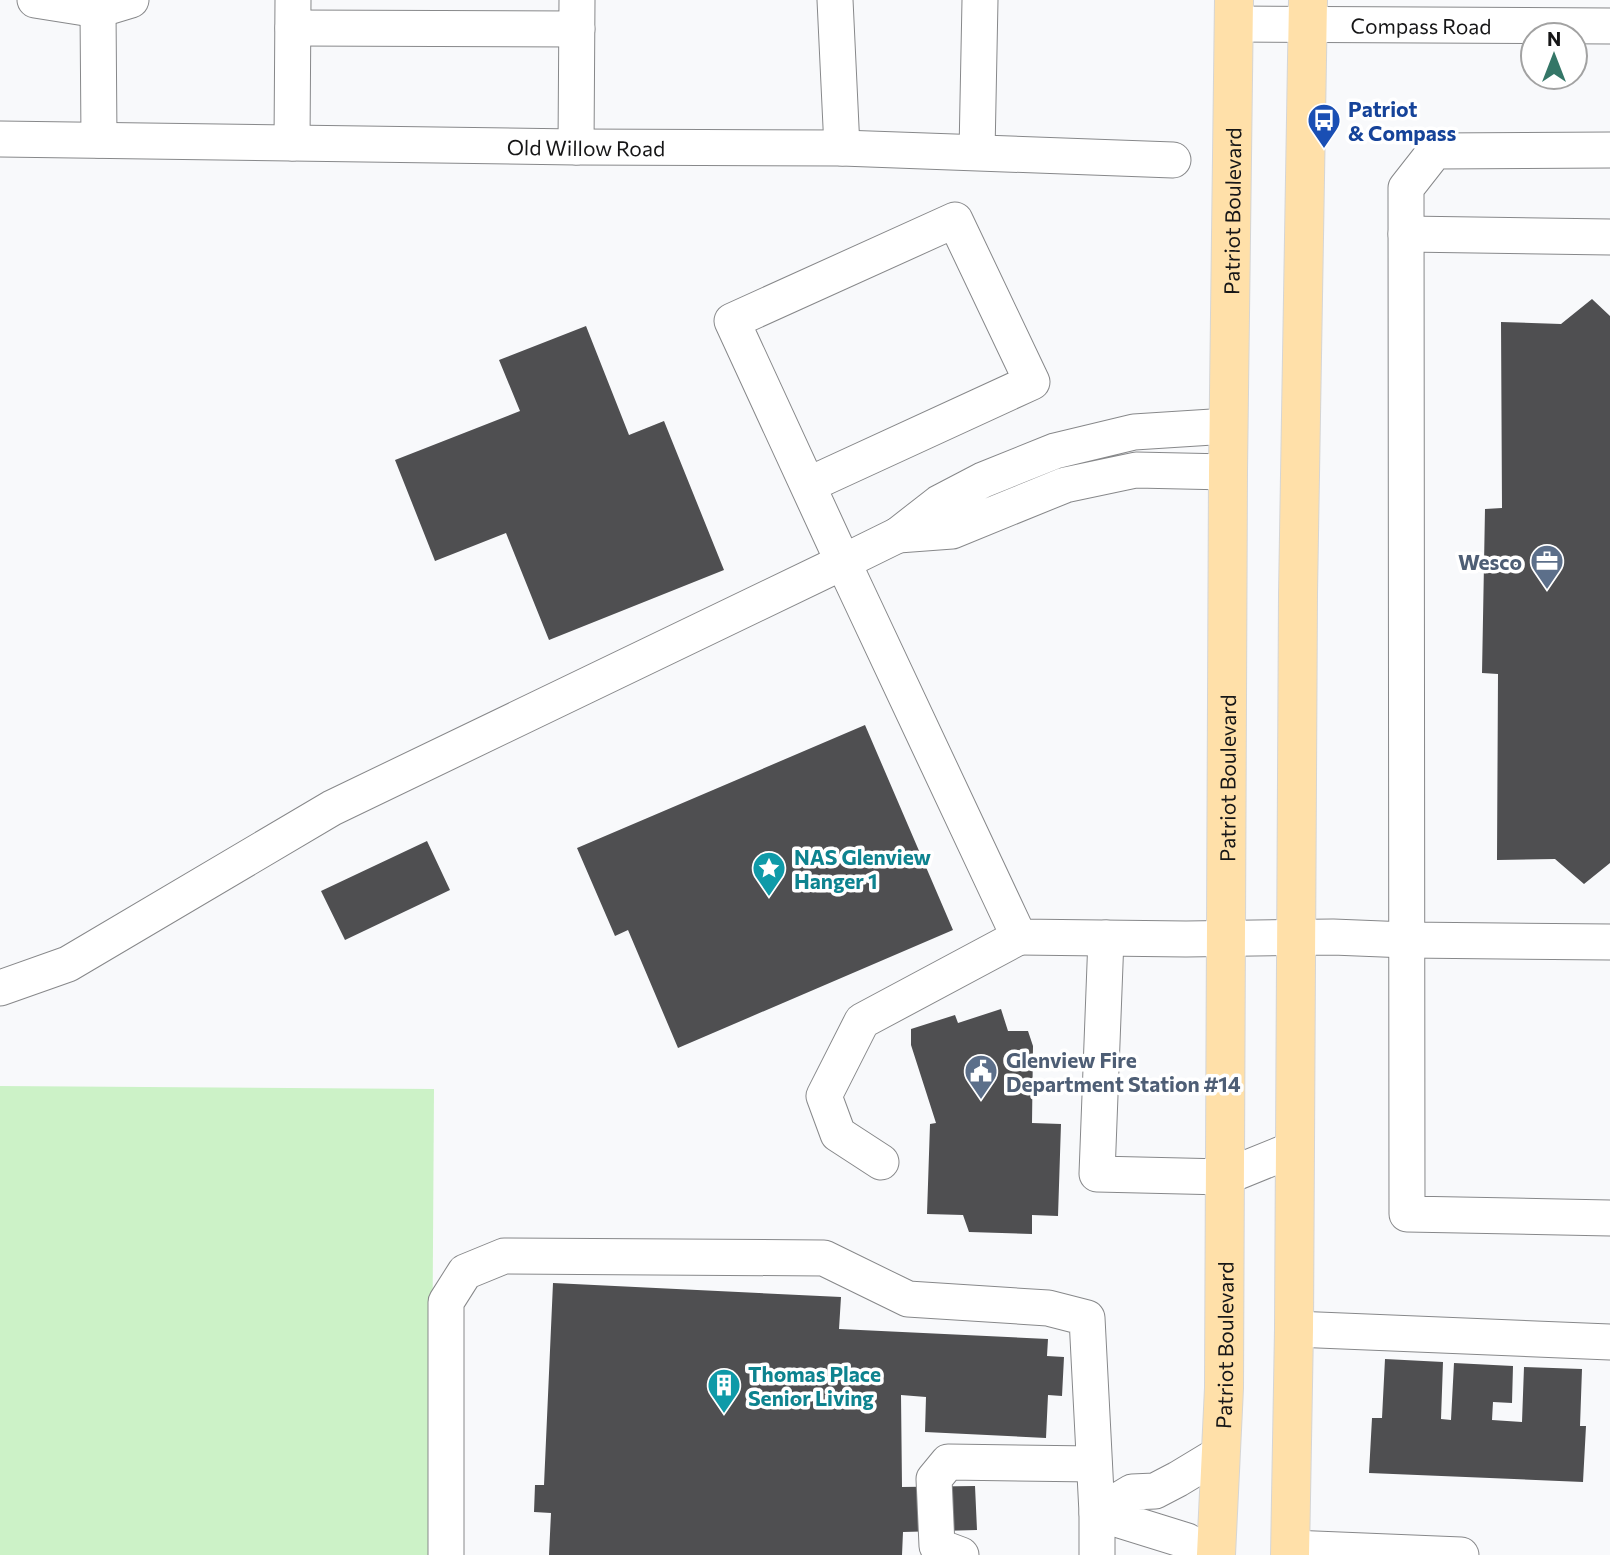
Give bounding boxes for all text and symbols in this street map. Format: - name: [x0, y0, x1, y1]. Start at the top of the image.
- street label: Compass Road: [1350, 12, 1492, 38]
- north arrow: [1519, 21, 1589, 91]
- text: N: [1547, 27, 1561, 50]
- place label: Patriot & Compass: [1348, 96, 1456, 145]
- bus stop icon: Patriot & Compass: [1305, 101, 1343, 150]
- street label: Patriot Boulevard: [1218, 127, 1245, 295]
- street label: Old Willow Road: [507, 134, 665, 160]
- office icon: Wesco: [1528, 542, 1566, 591]
- place label: Wesco: [1458, 549, 1522, 574]
- street label: Patriot Boulevard: [1214, 694, 1240, 862]
- place label: NAS Glenview Hanger 1: [794, 844, 931, 893]
- place icon: NAS Glenview Hanger 1: [750, 849, 788, 898]
- place label: Glenview Fire Department Station #14: [1006, 1047, 1241, 1096]
- public building icon: Glenview Fire Department Station #14: [962, 1052, 1000, 1101]
- street label: Patriot Boulevard: [1210, 1261, 1237, 1429]
- place label: Thomas Place Senior Living: [748, 1361, 881, 1410]
- building icon: Thomas Place Senior Living: [705, 1366, 743, 1415]

